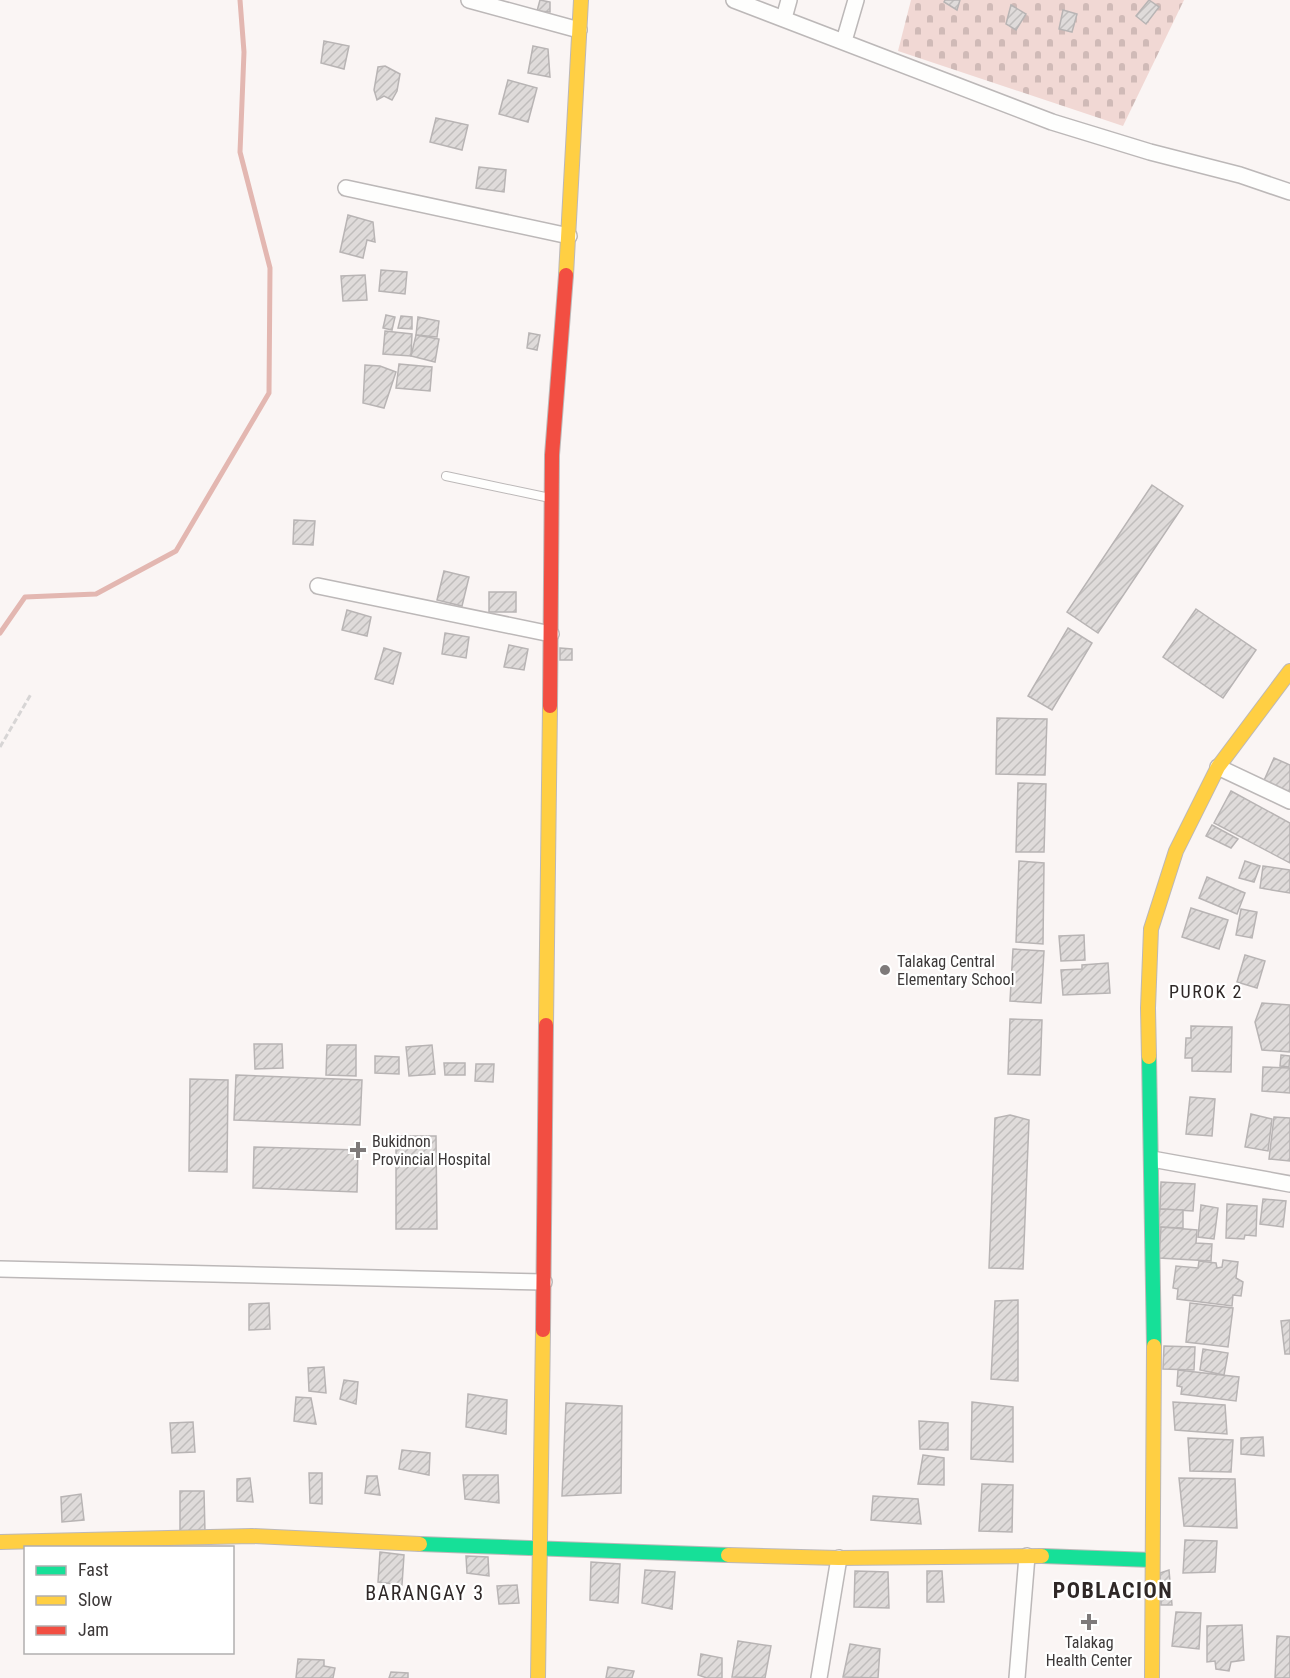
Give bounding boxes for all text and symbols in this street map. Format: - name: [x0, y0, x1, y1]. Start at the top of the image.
- place label: Talakag Central Elementary School: [897, 952, 1014, 989]
- marker: Talakag Central Elementary School: [878, 963, 892, 977]
- district label: PUROK 2: [1169, 981, 1243, 1002]
- place label: Bukidnon Provincial Hospital: [372, 1132, 491, 1169]
- marker: Bukidnon Provincial Hospital: [349, 1141, 367, 1159]
- legend: [24, 1546, 234, 1654]
- text: Fast: [78, 1559, 109, 1580]
- district label: POBLACION: [1053, 1578, 1173, 1603]
- district label: BARANGAY 3: [365, 1581, 485, 1605]
- text: Slow: [78, 1589, 113, 1610]
- marker: Talakag Health Center: [1080, 1613, 1098, 1631]
- text: Jam: [78, 1619, 109, 1640]
- place label: Talakag Health Center: [1046, 1633, 1132, 1670]

